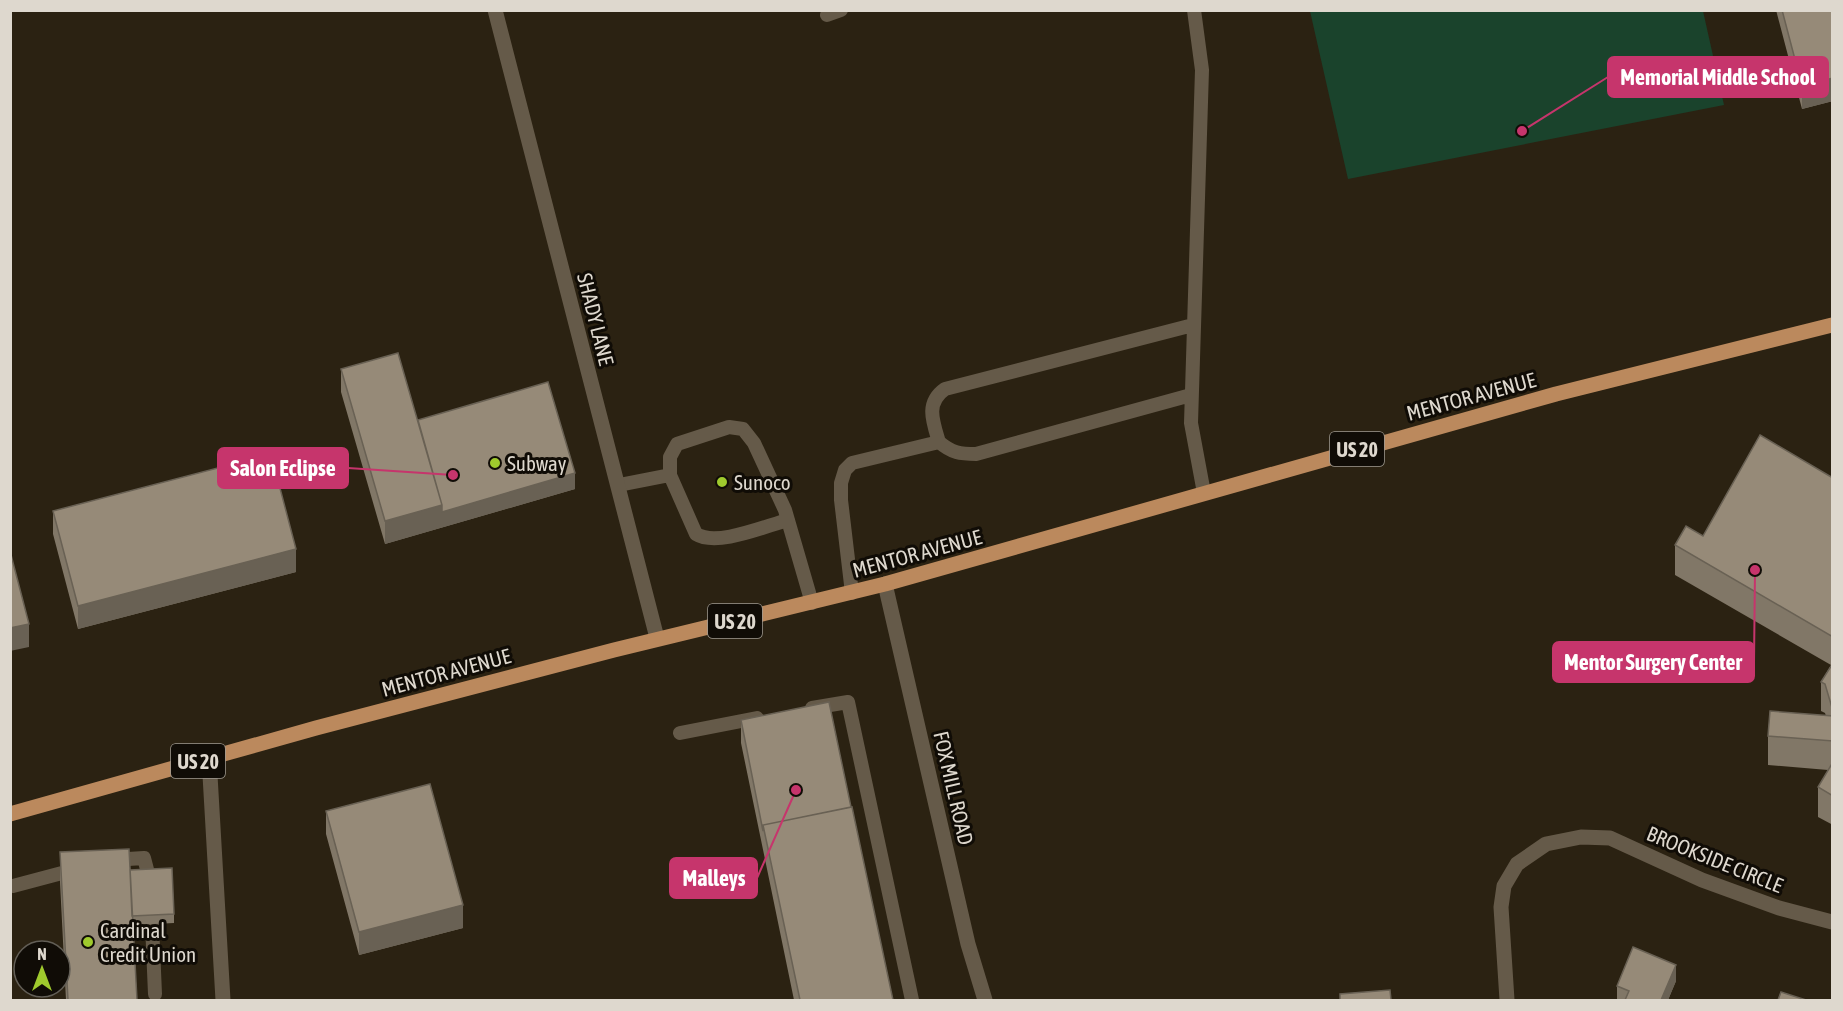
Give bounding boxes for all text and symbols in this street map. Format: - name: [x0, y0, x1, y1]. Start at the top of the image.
- callout: Memorial Middle School: [1608, 57, 1828, 97]
- text: Memorial Middle School: [1620, 64, 1817, 90]
- street label: SHADY LANE: [573, 270, 619, 368]
- street label: MENTOR AVENUE: [1404, 367, 1538, 425]
- road number: US 20: [1330, 432, 1384, 466]
- callout: Salon Eclipse: [218, 448, 348, 488]
- place label: Subway: [507, 451, 567, 475]
- text: Salon Eclipse: [230, 455, 336, 481]
- marker: Subway: [488, 456, 502, 470]
- place label: Sunoco: [734, 470, 791, 494]
- marker: Sunoco: [715, 475, 729, 489]
- street label: MENTOR AVENUE: [850, 524, 984, 582]
- road number: US 20: [708, 604, 762, 638]
- callout: Mentor Surgery Center: [1553, 642, 1754, 682]
- street label: MENTOR AVENUE: [379, 643, 513, 701]
- text: Mentor Surgery Center: [1564, 649, 1742, 675]
- street label: FOX MILL ROAD: [929, 729, 979, 847]
- road number: US 20: [171, 744, 225, 778]
- street label: BROOKSIDE CIRCLE: [1644, 821, 1787, 897]
- callout: Malleys: [670, 858, 757, 898]
- text: Malleys: [682, 865, 746, 891]
- place label: Cardinal Credit Union: [100, 918, 196, 966]
- marker: Cardinal Credit Union: [81, 935, 95, 949]
- north arrow: [12, 939, 72, 999]
- text: N: [37, 945, 47, 963]

